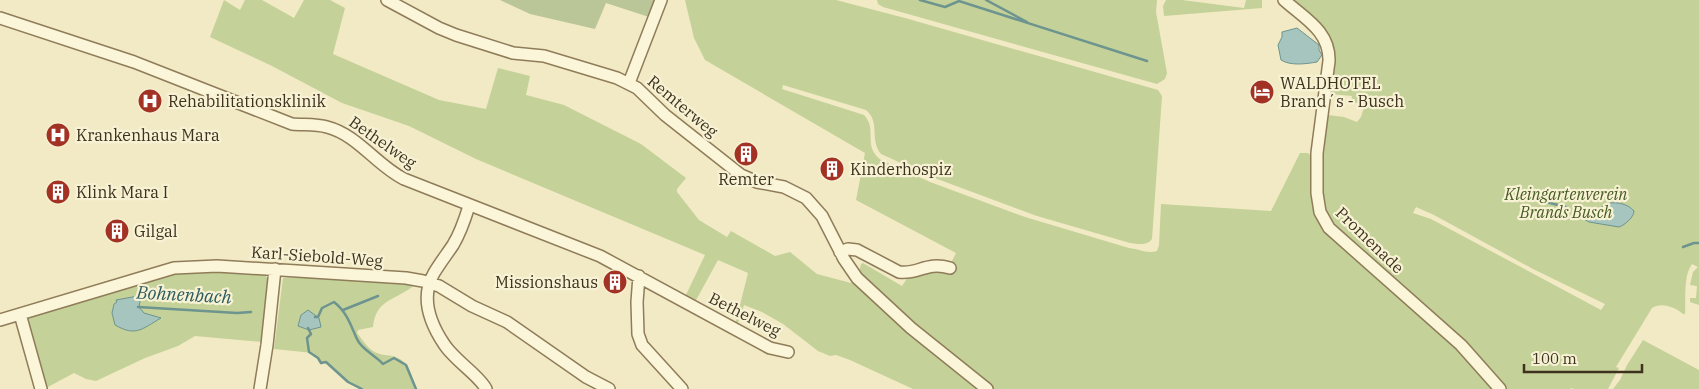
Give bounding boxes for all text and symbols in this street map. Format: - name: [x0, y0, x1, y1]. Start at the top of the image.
- street label: Remterweg: [644, 71, 722, 141]
- place label: WALDHOTEL Brand´s - Busch: [1280, 73, 1404, 111]
- hotel icon: WALDHOTEL Brand´s - Busch: [1249, 79, 1275, 105]
- hospital icon: Rehabilitationsklinik: [137, 88, 163, 114]
- place label: Rehabilitationsklinik: [168, 91, 327, 111]
- street label: Bethelweg: [345, 111, 421, 173]
- hospital icon: Krankenhaus Mara: [45, 122, 71, 148]
- place label: Krankenhaus Mara: [76, 125, 220, 145]
- building icon: Remter: [733, 141, 759, 167]
- building icon: Kinderhospiz: [819, 156, 845, 182]
- place label: Kinderhospiz: [850, 159, 952, 179]
- place label: Remter: [718, 169, 774, 189]
- building icon: Klink Mara I: [45, 179, 71, 205]
- place label: Klink Mara I: [76, 182, 168, 202]
- park label: Kleingartenverein Brands Busch: [1504, 184, 1627, 222]
- street label: Promenade: [1332, 203, 1408, 277]
- building icon: Gilgal: [104, 218, 130, 244]
- place label: Gilgal: [134, 221, 178, 241]
- street label: Karl-Siebold-Weg: [251, 241, 384, 271]
- building icon: Missionshaus: [602, 269, 628, 295]
- place label: Missionshaus: [495, 272, 598, 292]
- water label: Bohnenbach: [135, 280, 232, 308]
- street label: Bethelweg: [706, 287, 785, 341]
- scale bar: [1524, 342, 1642, 374]
- text: 100 m: [1532, 349, 1577, 368]

